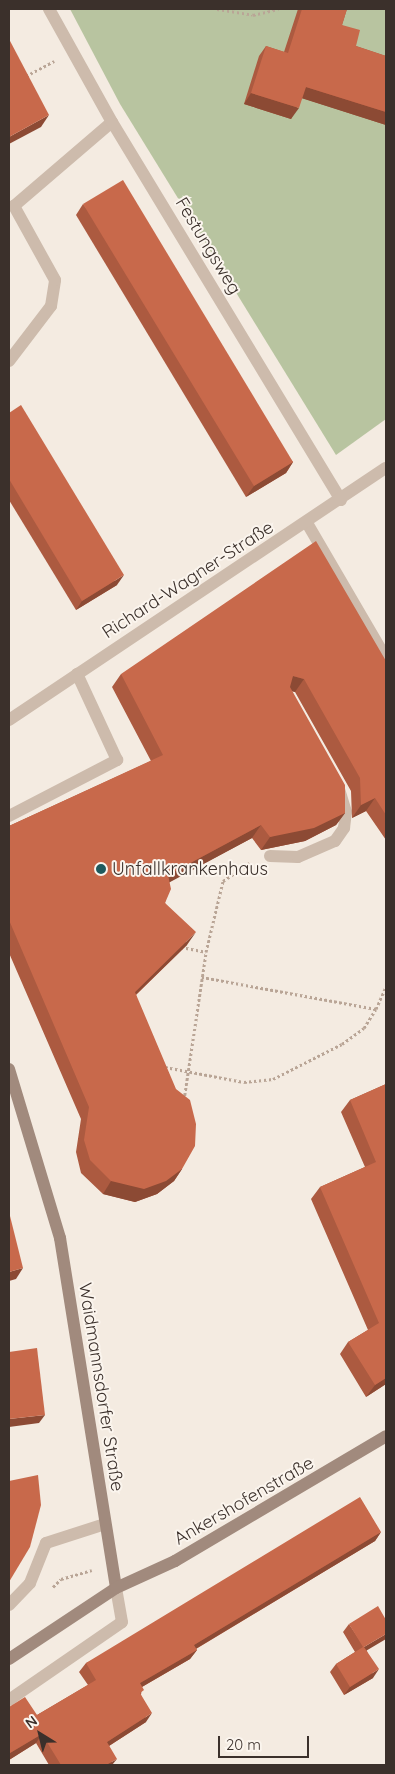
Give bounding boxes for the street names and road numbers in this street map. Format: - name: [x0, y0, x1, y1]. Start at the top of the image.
- street label: Festungsweg: [171, 193, 245, 299]
- street label: Richard-Wagner-Straße: [98, 517, 278, 643]
- street label: Waidmannsdorfer Straße: [74, 1281, 128, 1493]
- street label: Ankershofenstraße: [170, 1452, 318, 1550]

